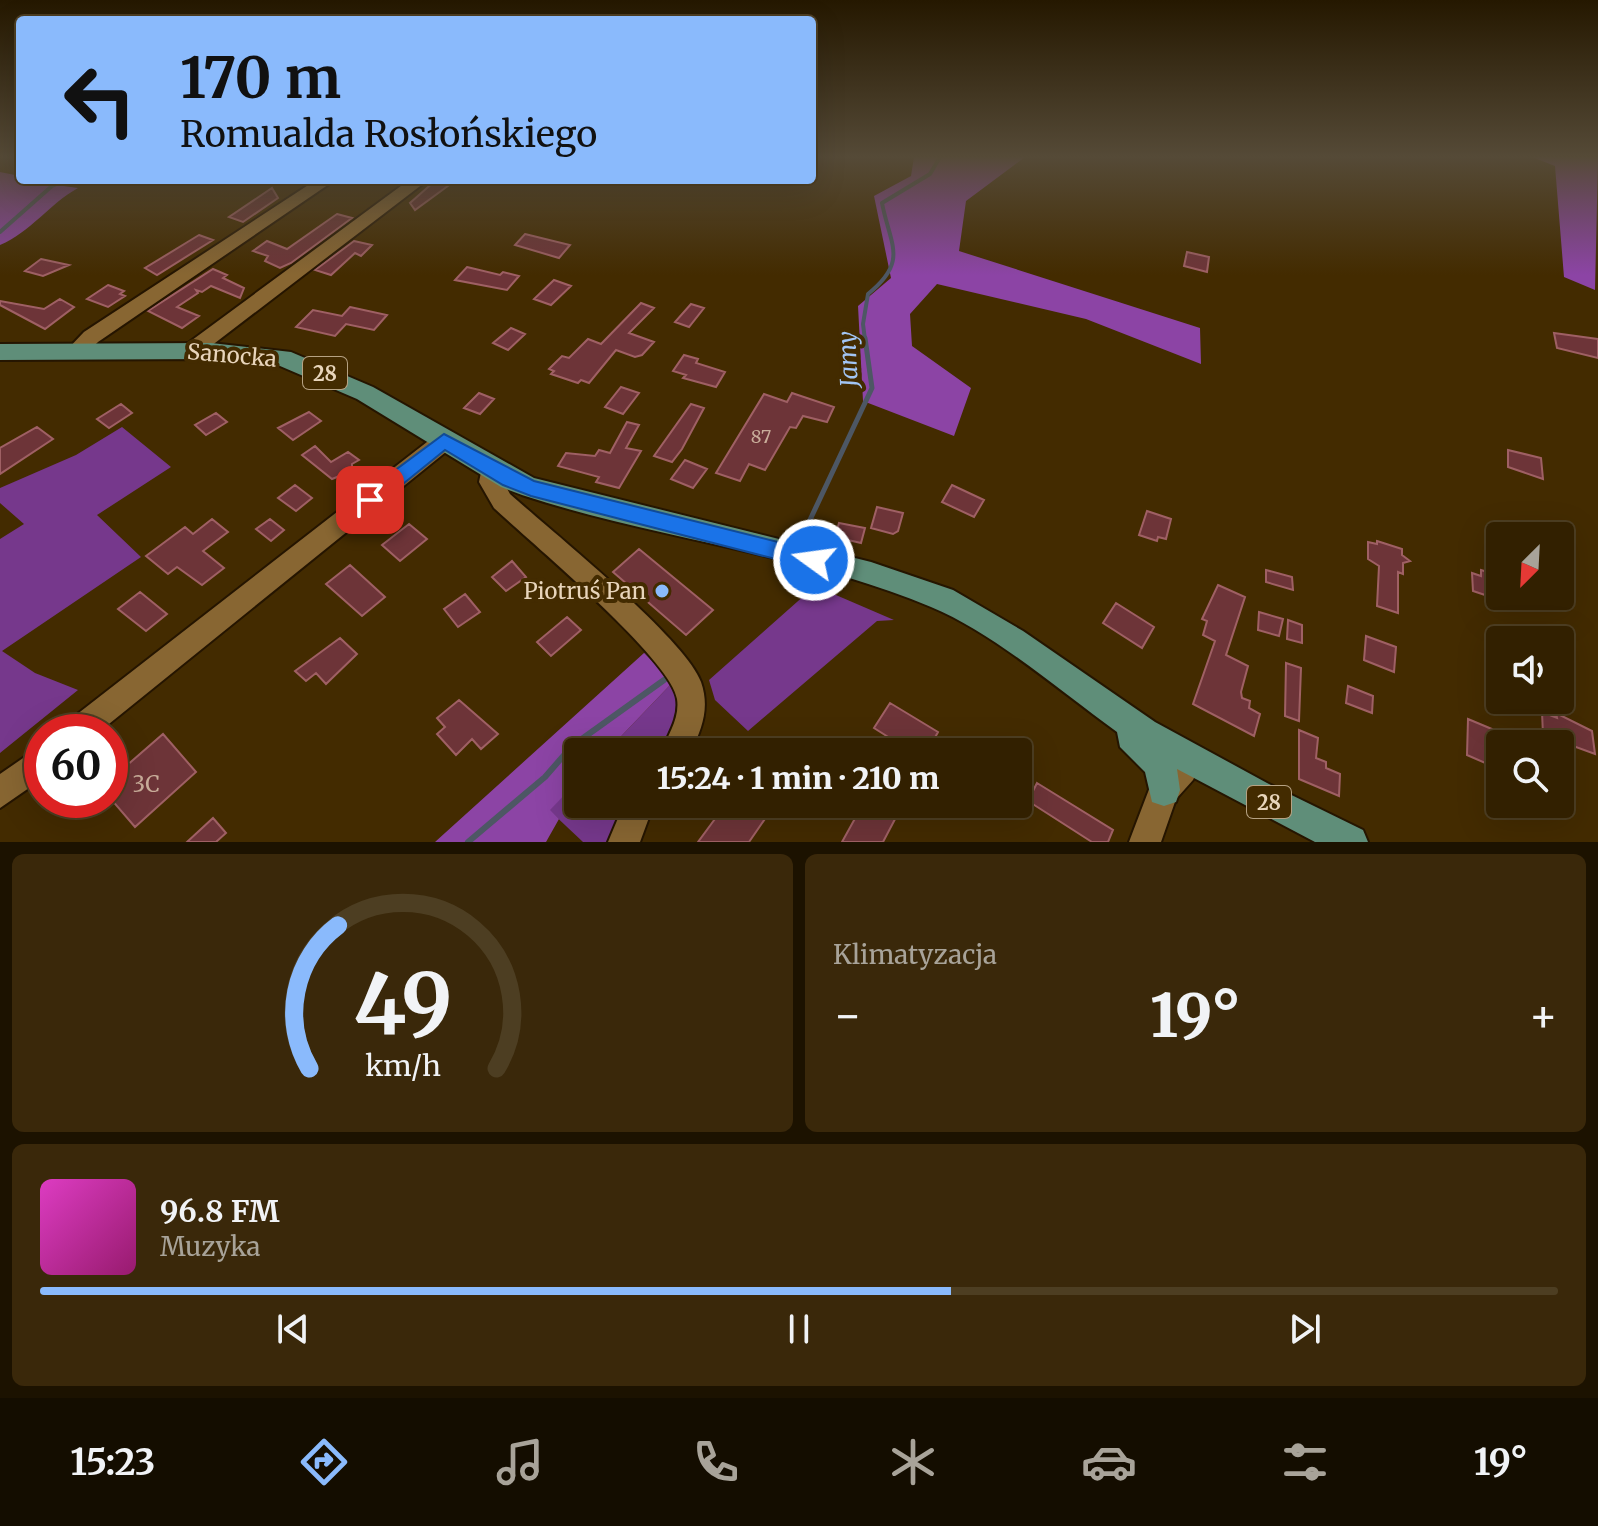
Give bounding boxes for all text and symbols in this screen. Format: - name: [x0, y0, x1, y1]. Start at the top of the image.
- text: 170 m: [180, 43, 341, 113]
- icon: left: [48, 48, 152, 152]
- text: Romualda Rosłońskiego: [180, 112, 597, 157]
- water label: Jamy: [831, 330, 865, 391]
- street label: Sanocka: [186, 337, 278, 373]
- road number: 28: [303, 357, 347, 389]
- house number: 87: [751, 425, 771, 448]
- pin: [336, 466, 404, 534]
- icon: arrive: [348, 478, 392, 522]
- position arrow: [772, 518, 856, 602]
- north arrow: [1486, 522, 1574, 610]
- map controls: [1486, 522, 1574, 818]
- place label: Piotruś Pan: [524, 577, 646, 605]
- marker: Piotruś Pan: [653, 582, 671, 600]
- button: sound: [1486, 626, 1574, 714]
- speed limit sign: 60: [24, 714, 128, 818]
- button: search: [1486, 730, 1574, 818]
- text: 15:24 · 1 min · 210 m: [657, 759, 939, 797]
- house number: 3C: [132, 770, 160, 798]
- road number: 28: [1247, 786, 1291, 818]
- text: Klimatyzacja: [833, 938, 997, 971]
- text: 49: [353, 953, 452, 1058]
- text: 19°: [1150, 978, 1241, 1053]
- text: −: [833, 988, 862, 1043]
- text: +: [1529, 988, 1558, 1043]
- text: km/h: [365, 1048, 440, 1084]
- text: 96.8 FM: [160, 1192, 279, 1230]
- text: Muzyka: [160, 1230, 261, 1263]
- icon: previous: [271, 1307, 315, 1351]
- icon: pause: [777, 1307, 821, 1351]
- icon: next: [1283, 1307, 1327, 1351]
- icon: directions: [296, 1434, 352, 1490]
- icon: music: [492, 1434, 548, 1490]
- icon: phone: [688, 1434, 744, 1490]
- icon: climate: [885, 1434, 941, 1490]
- icon: car: [1081, 1434, 1137, 1490]
- icon: filters: [1277, 1434, 1333, 1490]
- text: 15:23: [70, 1440, 155, 1485]
- text: 19°: [1474, 1440, 1528, 1485]

